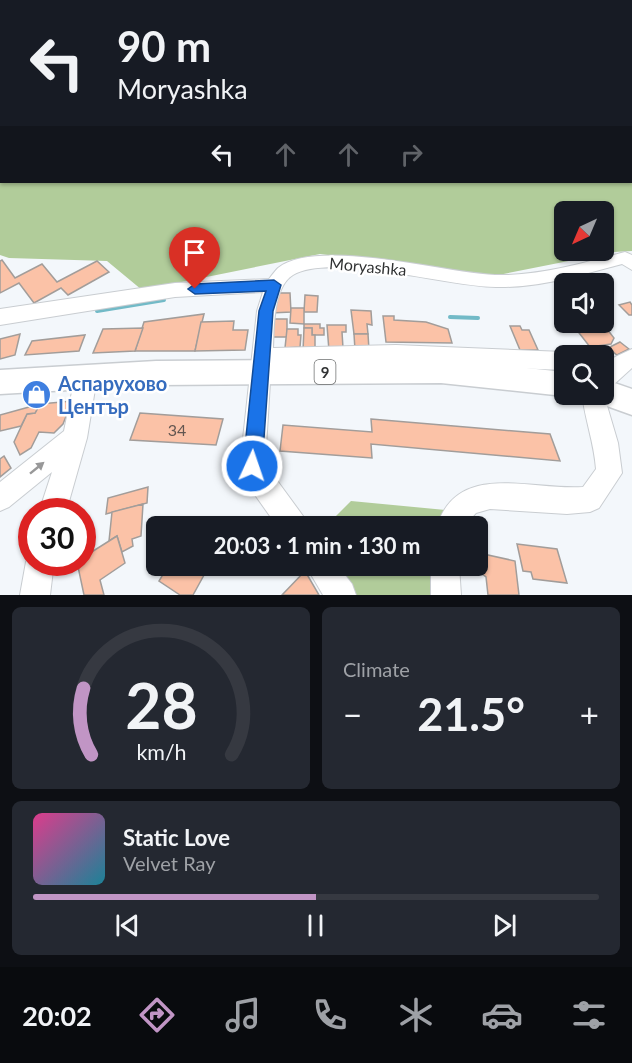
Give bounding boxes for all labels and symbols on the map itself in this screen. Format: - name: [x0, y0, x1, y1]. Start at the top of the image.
- north arrow: [554, 201, 614, 261]
- pin: [169, 227, 220, 289]
- street label: Moryashka: [329, 253, 407, 279]
- road number: 9: [314, 360, 336, 384]
- place label: Аспарухово Център: [57, 371, 167, 418]
- shop icon: Аспарухово Център: [21, 378, 53, 410]
- house number: 34: [168, 420, 186, 439]
- position arrow: [220, 434, 284, 498]
- one-way arrow: [29, 461, 45, 474]
- speed limit sign: 30: [18, 498, 96, 576]

